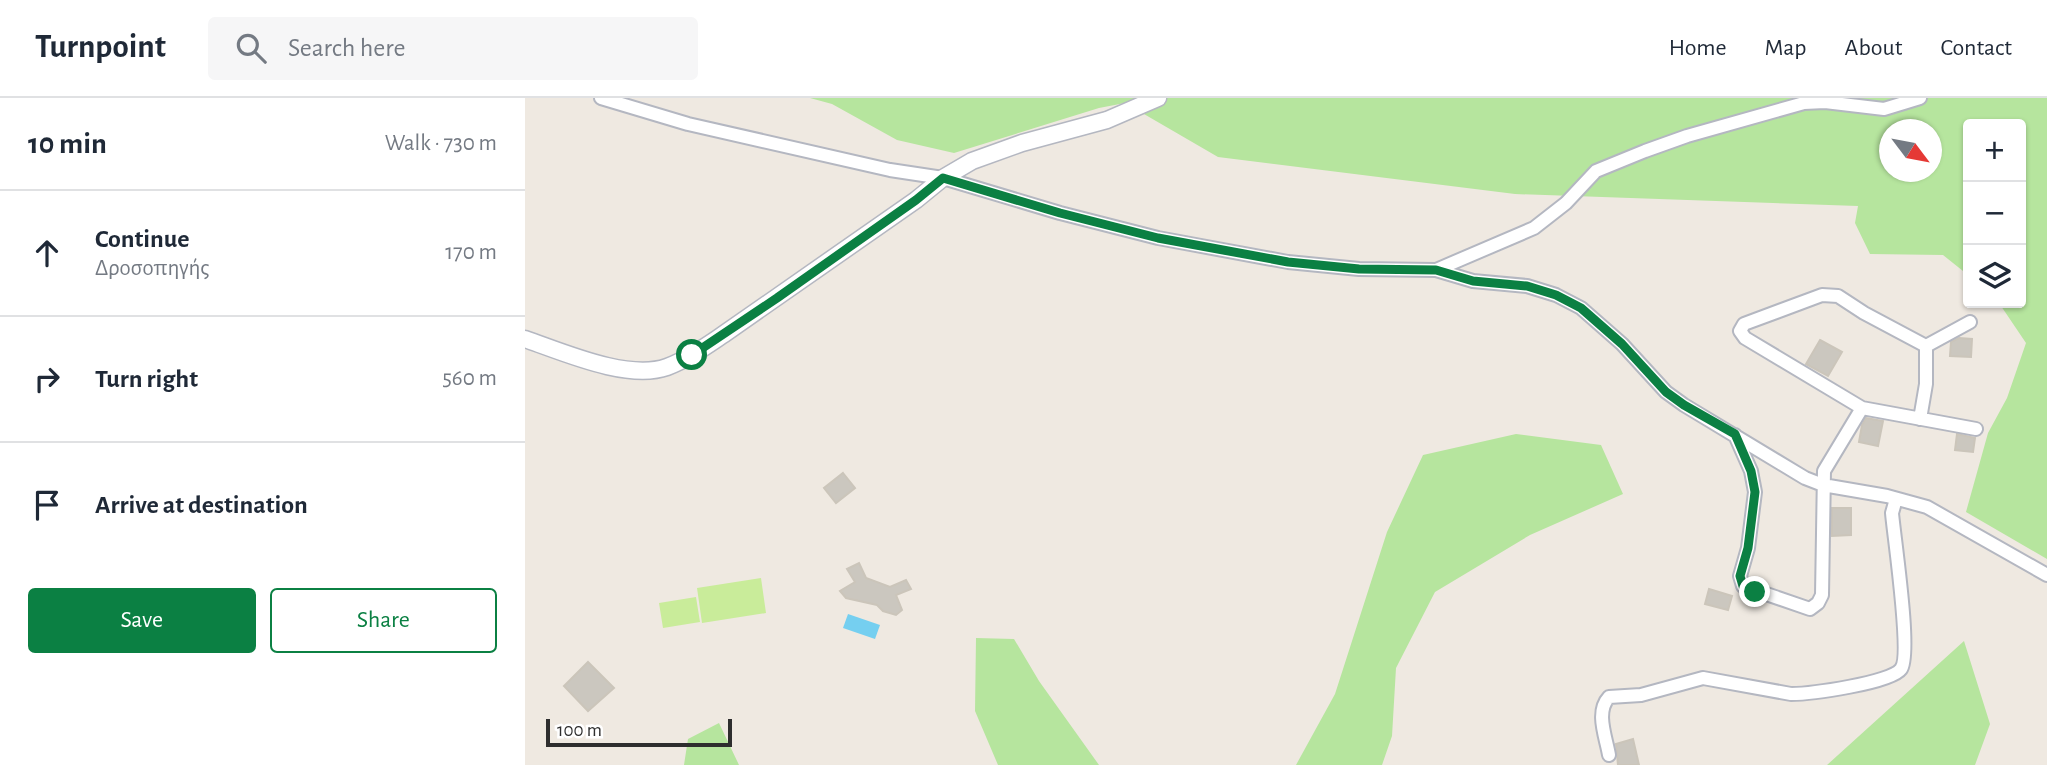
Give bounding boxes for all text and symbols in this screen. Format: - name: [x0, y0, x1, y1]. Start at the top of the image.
- search box: [208, 17, 698, 80]
- icon: search: [232, 29, 270, 67]
- text: Turnpoint: [35, 31, 166, 64]
- text: Search here: [288, 35, 406, 61]
- text: Home: [1669, 36, 1727, 60]
- text: Map: [1765, 36, 1807, 60]
- text: About: [1845, 36, 1902, 60]
- text: Contact: [1940, 36, 2012, 60]
- north arrow: [1879, 119, 1942, 182]
- map controls: [1963, 119, 2026, 308]
- button: +: [1963, 119, 2026, 182]
- text: 10 min: [28, 129, 107, 159]
- text: Walk · 730 m: [385, 132, 497, 155]
- button: −: [1963, 182, 2026, 245]
- text: Continue: [95, 226, 190, 252]
- icon: ahead: [28, 234, 66, 272]
- text: 170 m: [445, 241, 497, 264]
- button: layers: [1963, 245, 2026, 308]
- text: Δροσοπηγής: [95, 257, 209, 280]
- route start: [676, 339, 707, 370]
- icon: right: [28, 360, 66, 398]
- text: Turn right: [95, 366, 198, 392]
- text: 560 m: [442, 367, 497, 390]
- icon: arrive: [28, 486, 66, 524]
- text: Arrive at destination: [95, 492, 308, 518]
- route end: [1739, 576, 1770, 607]
- button: Save: [28, 588, 256, 653]
- button: Share: [270, 588, 497, 653]
- scale bar: [546, 716, 731, 748]
- text: 100 m: [557, 721, 602, 740]

